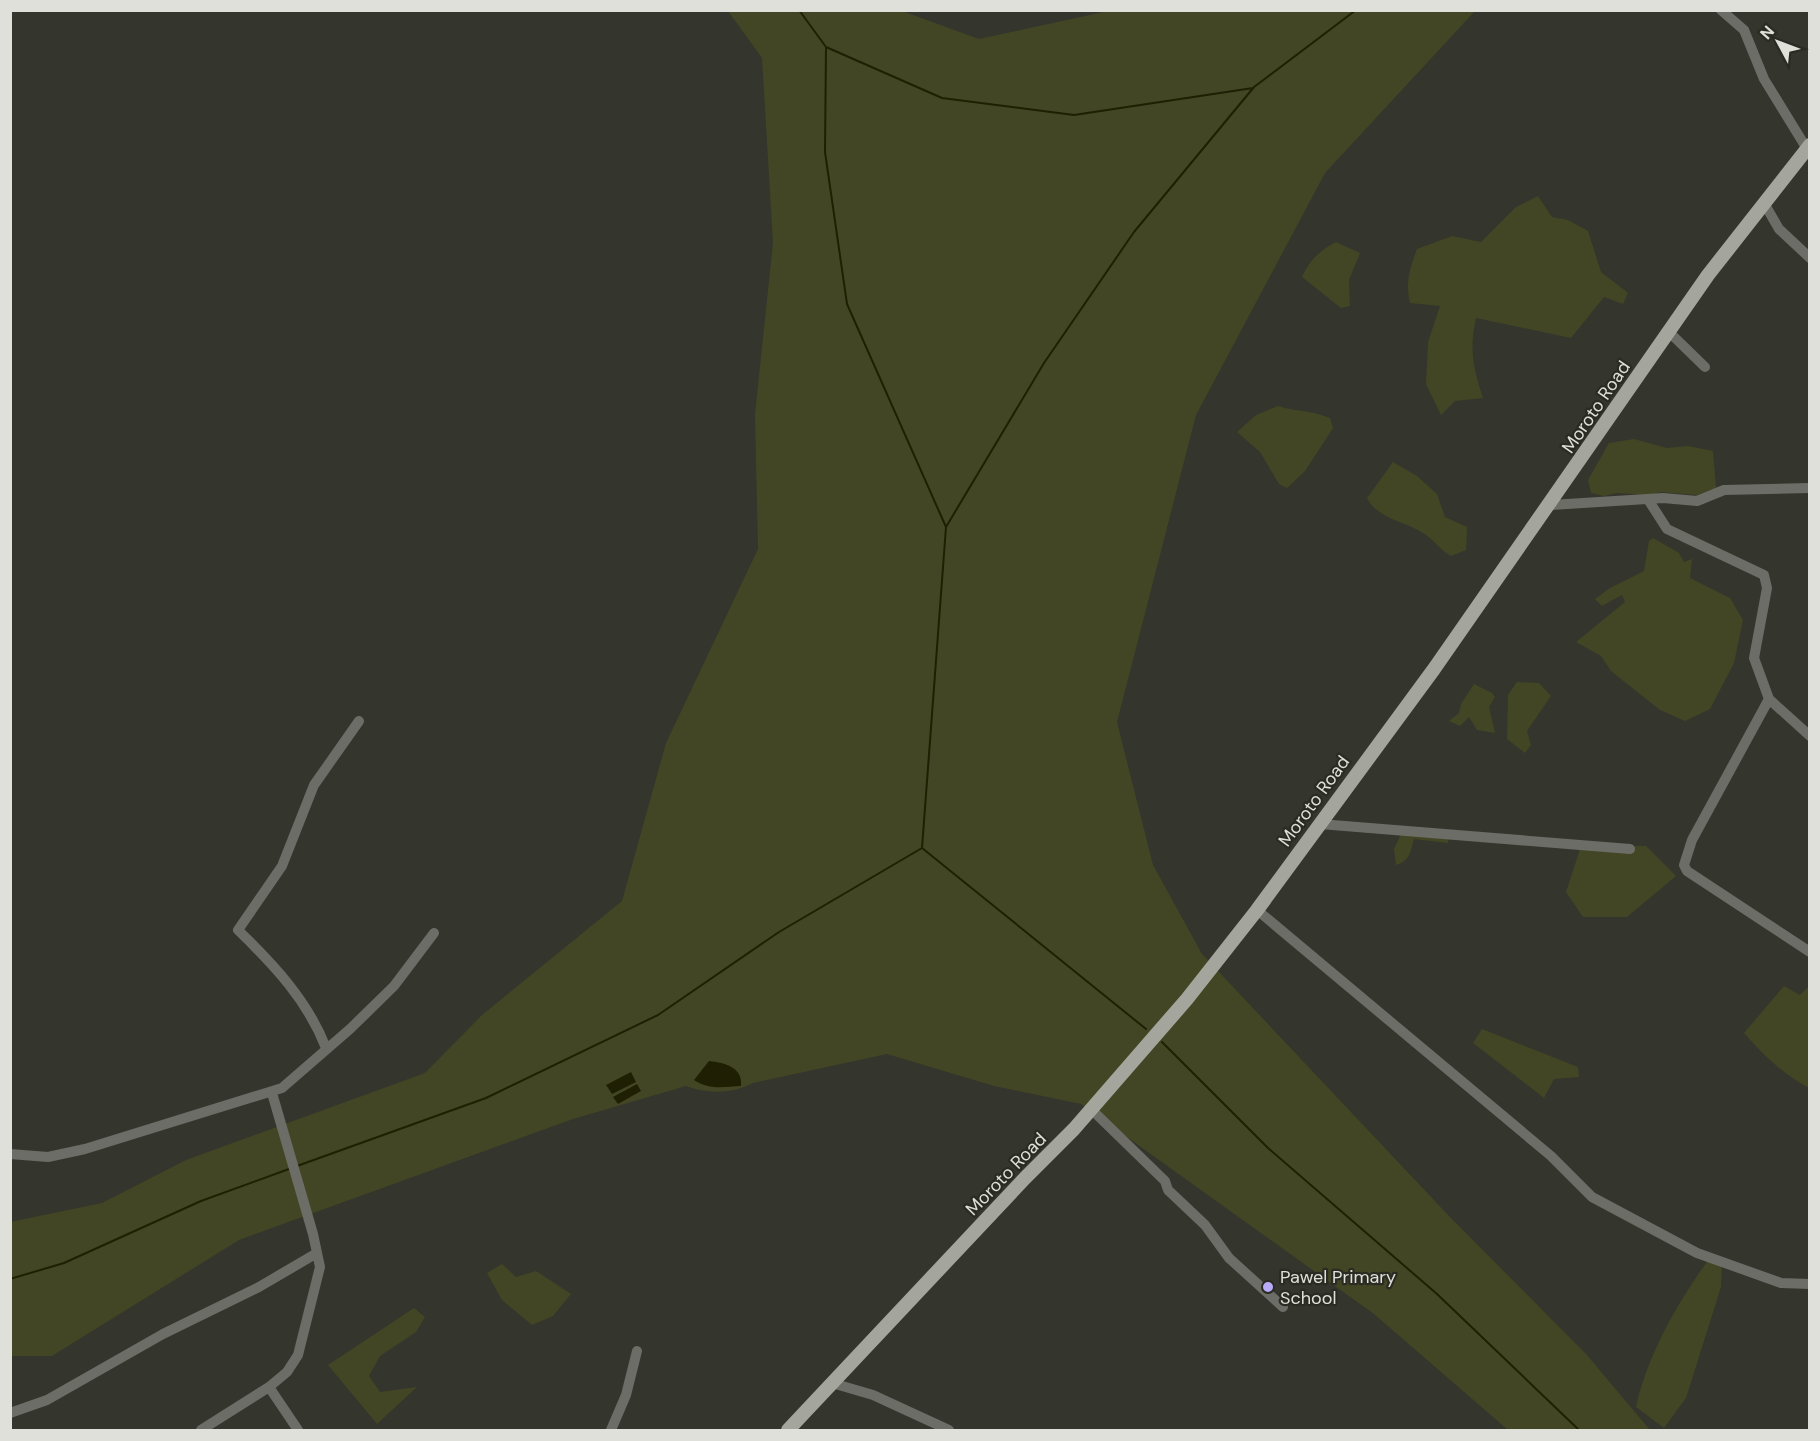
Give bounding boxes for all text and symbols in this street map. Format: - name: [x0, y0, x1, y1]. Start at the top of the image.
- north arrow: [1748, 12, 1808, 72]
- text: N: [1755, 21, 1779, 44]
- street label: Moroto Road: [1556, 356, 1636, 458]
- street label: Moroto Road: [1273, 751, 1355, 851]
- street label: Moroto Road: [960, 1127, 1052, 1221]
- place label: Pawel Primary School: [1280, 1265, 1396, 1310]
- marker: Pawel Primary School: [1261, 1280, 1275, 1294]

